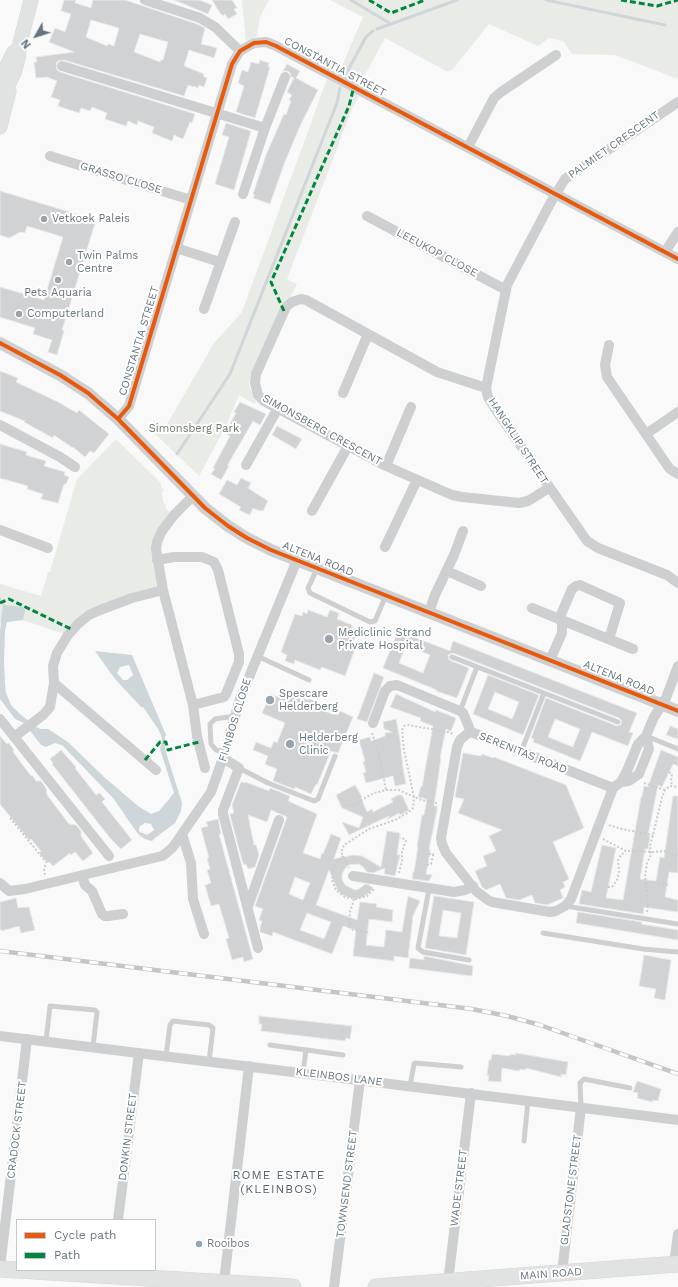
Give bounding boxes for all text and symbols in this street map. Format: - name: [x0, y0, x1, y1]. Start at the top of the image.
- north arrow: [16, 16, 56, 56]
- street label: CONSTANTIA STREET: [282, 34, 388, 100]
- text: N: [19, 37, 34, 51]
- street label: PALMIET CRESCENT: [566, 109, 662, 181]
- street label: GRASSO CLOSE: [79, 159, 163, 197]
- place label: Vetkoek Paleis: [52, 212, 130, 226]
- marker: Vetkoek Paleis: [39, 214, 49, 224]
- street label: LEEUKOP CLOSE: [394, 226, 480, 280]
- place label: Twin Palms Centre: [77, 249, 138, 275]
- marker: Twin Palms Centre: [64, 257, 74, 267]
- marker: Pets Aquaria: [53, 275, 63, 285]
- street label: CONSTANTIA STREET: [116, 285, 162, 397]
- place label: Pets Aquaria: [24, 286, 92, 300]
- place label: Computerland: [27, 307, 104, 321]
- marker: Computerland: [14, 309, 24, 319]
- street label: SIMONSBERG CRESCENT: [260, 392, 384, 468]
- street label: HANGKLIP STREET: [485, 395, 551, 487]
- park label: Simonsberg Park: [149, 422, 239, 436]
- street label: ALTENA ROAD: [280, 539, 356, 579]
- place label: Mediclinic Strand Private Hospital: [338, 626, 431, 652]
- marker: Mediclinic Strand Private Hospital: [323, 633, 335, 645]
- street label: ALTENA ROAD: [581, 658, 657, 698]
- street label: FIJNBOS CLOSE: [216, 677, 254, 763]
- place label: Spescare Helderberg: [279, 687, 338, 713]
- marker: Spescare Helderberg: [264, 694, 276, 706]
- street label: SERENITAS ROAD: [477, 729, 569, 777]
- place label: Helderberg Clinic: [299, 731, 358, 757]
- marker: Helderberg Clinic: [284, 738, 296, 750]
- street label: KLEINBOS LANE: [295, 1065, 383, 1089]
- street label: CRADOCK STREET: [4, 1080, 30, 1180]
- street label: DONKIN STREET: [116, 1093, 140, 1181]
- street label: TOWNSEND STREET: [334, 1129, 360, 1239]
- street label: GLADSTONE STREET: [558, 1134, 584, 1246]
- street label: WADE STREET: [448, 1149, 470, 1227]
- district label: ROME ESTATE (KLEINBOS): [233, 1168, 325, 1196]
- legend: [16, 1219, 156, 1271]
- text: Cycle path: [54, 1228, 116, 1242]
- place label: Rooibos: [207, 1237, 250, 1251]
- marker: Rooibos: [194, 1239, 204, 1249]
- text: Path: [54, 1248, 80, 1262]
- street label: MAIN ROAD: [520, 1265, 582, 1283]

